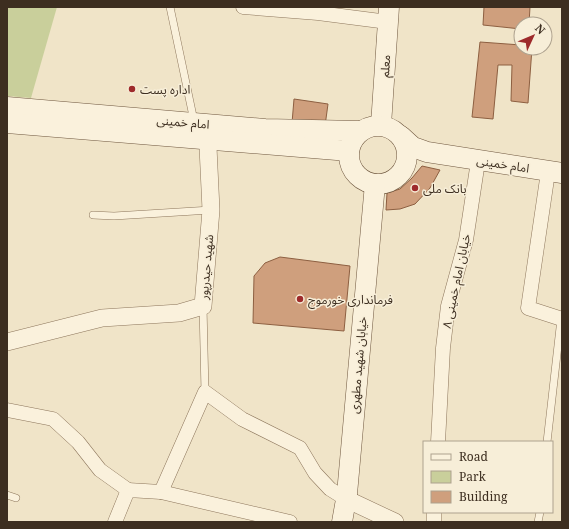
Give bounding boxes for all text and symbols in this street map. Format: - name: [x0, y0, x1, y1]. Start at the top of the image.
- north arrow: [513, 16, 553, 56]
- text: N: [532, 20, 549, 37]
- street label: معلم: [376, 54, 395, 78]
- place label: اداره پست: [140, 81, 190, 98]
- marker: اداره پست: [127, 84, 137, 94]
- street label: امام خمینی: [156, 111, 210, 134]
- street label: امام خمینی: [475, 151, 531, 178]
- place label: بانک ملی: [423, 180, 467, 197]
- marker: بانک ملی: [410, 183, 420, 193]
- street label: خیابان امام خمینی ۸: [438, 232, 475, 330]
- street label: شهید حیدرپور: [195, 234, 217, 301]
- place label: فرمانداری خورموج: [308, 291, 393, 309]
- marker: فرمانداری خورموج: [295, 294, 305, 304]
- street label: خیابان شهید مطهری: [345, 316, 371, 414]
- legend: [423, 441, 553, 513]
- text: Road: [459, 448, 489, 465]
- text: Park: [459, 468, 487, 485]
- text: Building: [459, 488, 508, 505]

